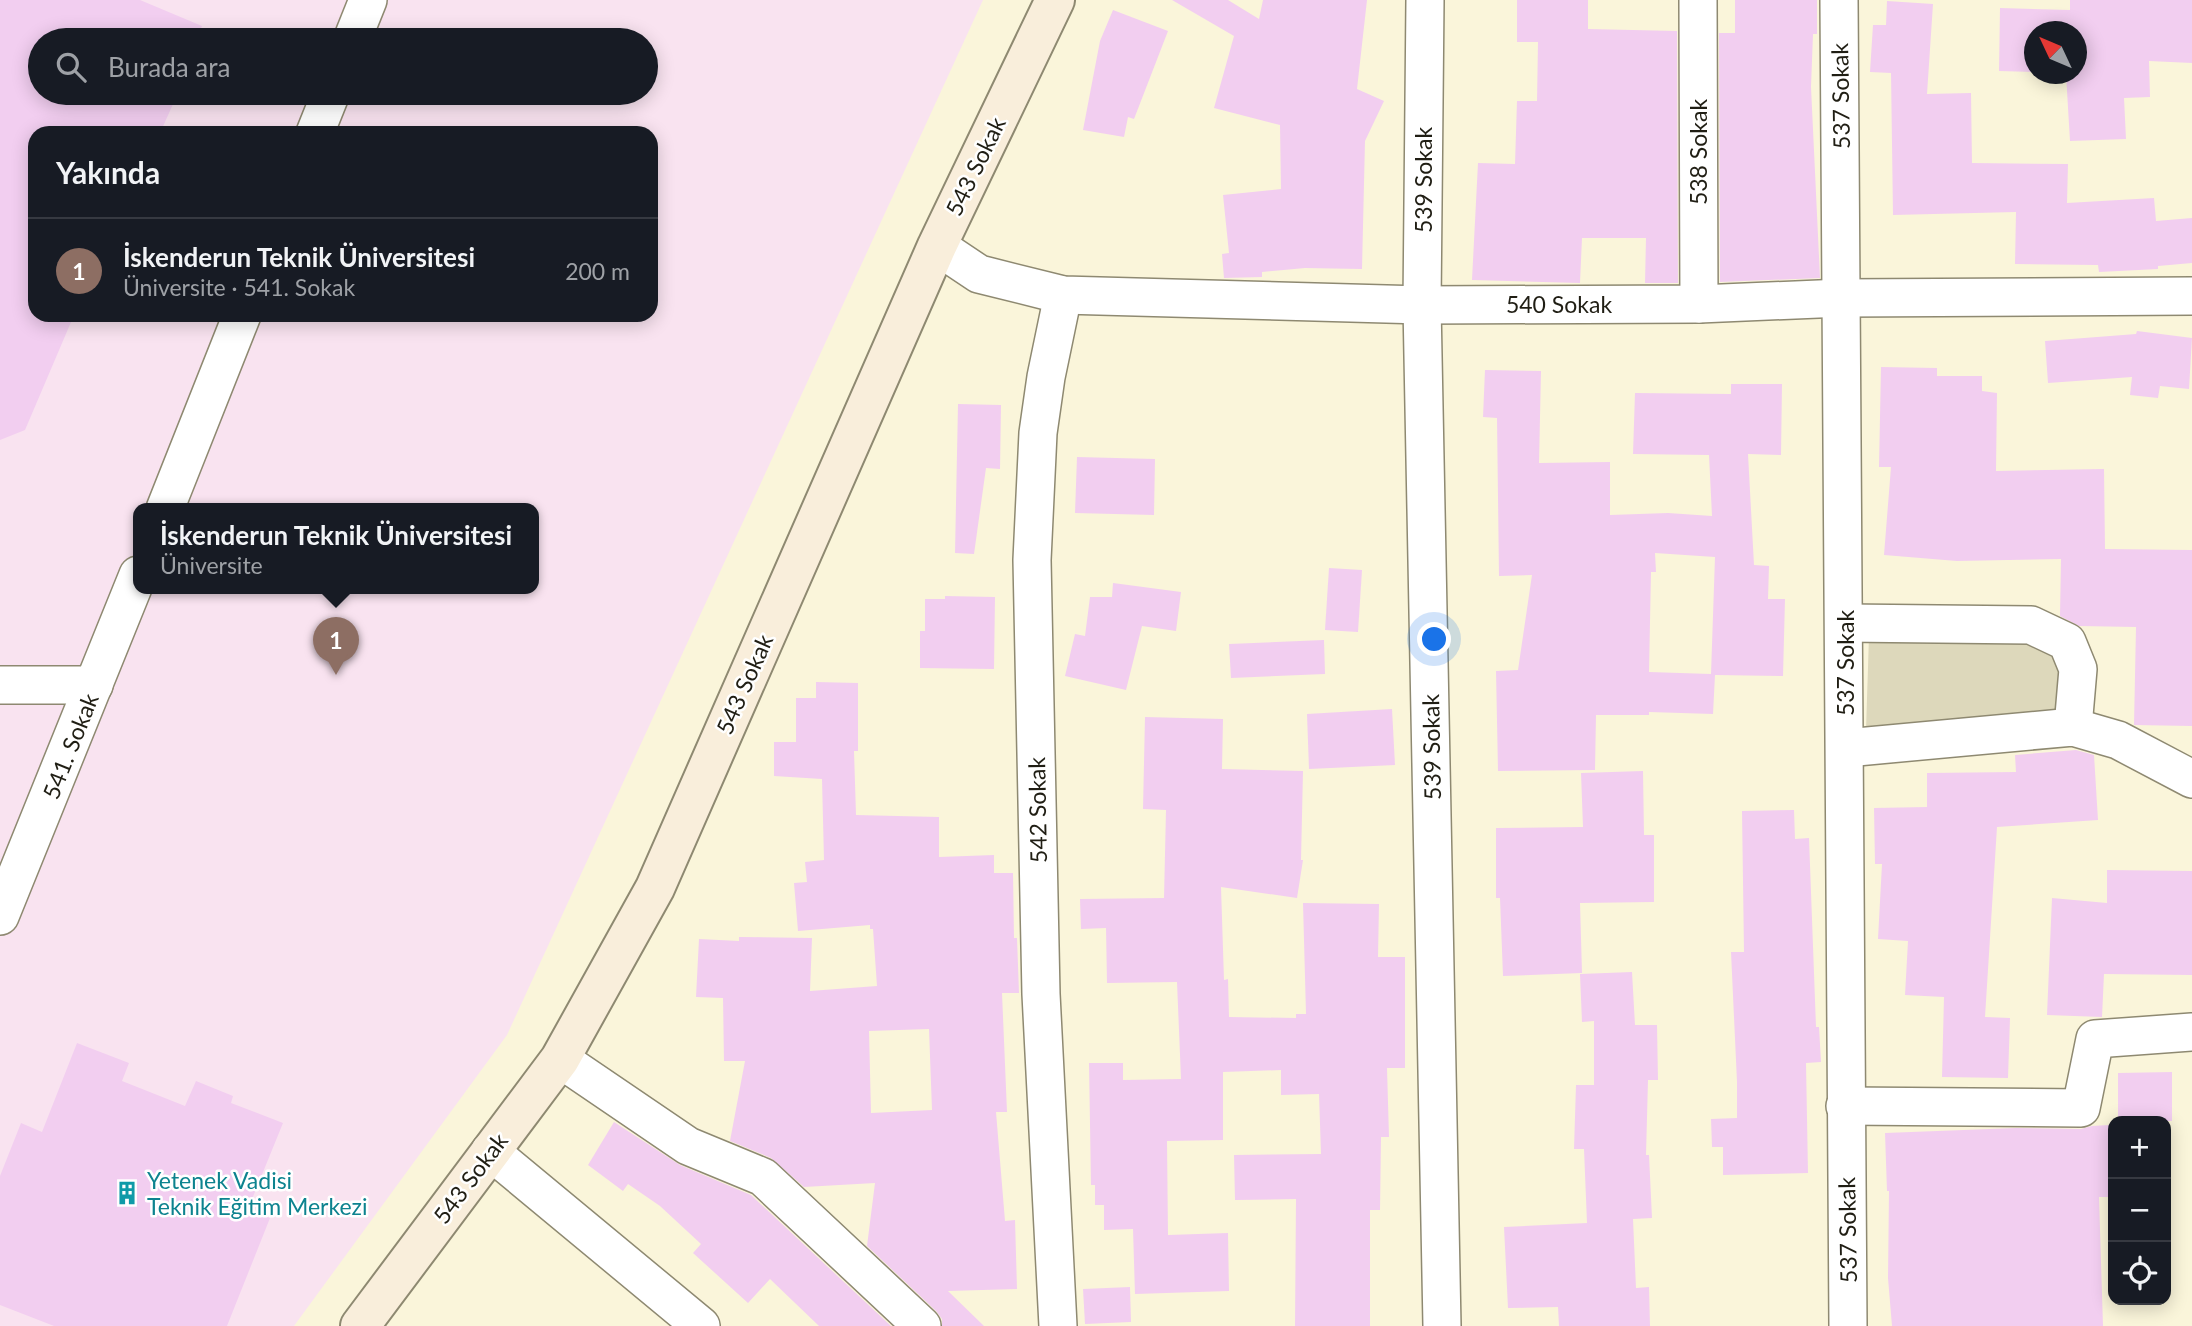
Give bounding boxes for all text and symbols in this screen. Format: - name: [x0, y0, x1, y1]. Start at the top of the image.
- north arrow: [2024, 21, 2087, 84]
- search box: [28, 28, 658, 105]
- street label: 537 Sokak: [1825, 42, 1855, 149]
- icon: search: [52, 48, 90, 86]
- text: Burada ara: [108, 51, 230, 83]
- street label: 538 Sokak: [1684, 99, 1712, 205]
- street label: 543 Sokak: [939, 112, 1011, 220]
- street label: 539 Sokak: [1409, 127, 1437, 233]
- text: Yakında: [56, 154, 160, 190]
- text: İskenderun Teknik Üniversitesi: [123, 241, 475, 273]
- text: 1: [72, 257, 86, 285]
- text: 200 m: [565, 257, 630, 285]
- text: Üniversite · 541. Sokak: [123, 273, 355, 301]
- street label: 540 Sokak: [1506, 290, 1612, 318]
- popup: [133, 503, 539, 594]
- text: İskenderun Teknik Üniversitesi: [160, 519, 512, 551]
- text: Üniversite: [160, 551, 263, 579]
- street label: 537 Sokak: [1831, 610, 1859, 716]
- pin: 1: [313, 617, 359, 675]
- your location: [1417, 622, 1451, 656]
- street label: 543 Sokak: [710, 630, 779, 738]
- street label: 541. Sokak: [36, 689, 104, 803]
- street label: 539 Sokak: [1416, 693, 1446, 800]
- street label: 542 Sokak: [1022, 756, 1052, 863]
- map controls: [2108, 1116, 2171, 1305]
- button: +: [2108, 1116, 2171, 1179]
- street label: 543 Sokak: [427, 1127, 513, 1229]
- place label: Yetenek Vadisi Teknik Eğitim Merkezi: [147, 1166, 368, 1220]
- street label: 537 Sokak: [1832, 1176, 1862, 1283]
- building icon: Yetenek Vadisi Teknik Eğitim Merkezi: [113, 1179, 141, 1207]
- button: −: [2108, 1179, 2171, 1242]
- button: locate: [2108, 1242, 2171, 1305]

